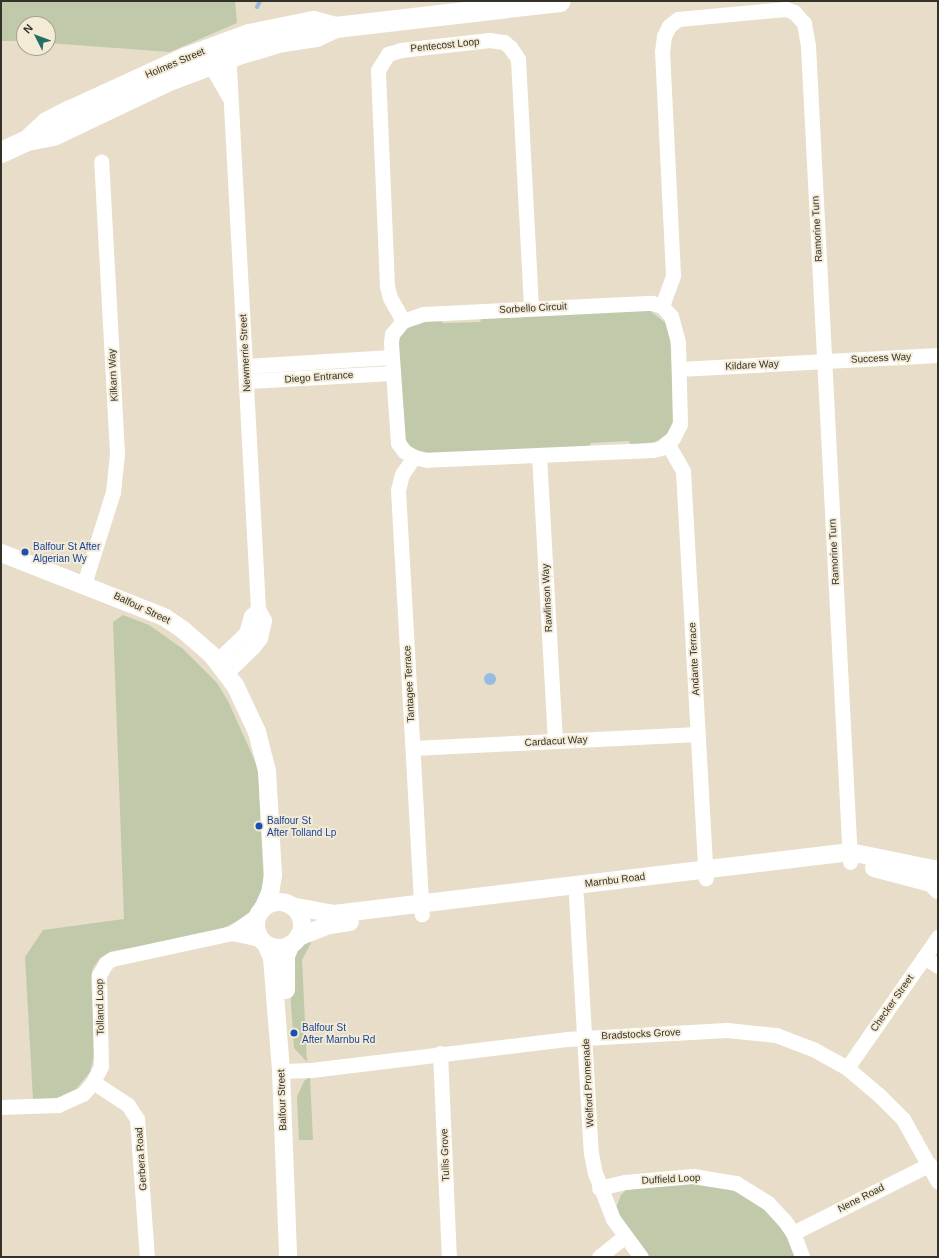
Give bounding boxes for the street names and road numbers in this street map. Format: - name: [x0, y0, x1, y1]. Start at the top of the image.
- street label: Pentecost Loop: [410, 35, 480, 55]
- street label: Holmes Street: [143, 45, 207, 81]
- street label: Ramorine Turn: [809, 196, 825, 262]
- street label: Sorbello Circuit: [499, 300, 567, 316]
- street label: Newmerrie Street: [237, 314, 253, 392]
- street label: Kilkarn Way: [106, 348, 120, 402]
- street label: Success Way: [851, 350, 911, 366]
- street label: Kildare Way: [725, 358, 779, 372]
- street label: Diego Entrance: [284, 369, 354, 385]
- street label: Ramorine Turn: [826, 519, 842, 585]
- street label: Rawlinson Way: [539, 563, 555, 633]
- street label: Balfour Street: [112, 590, 172, 626]
- street label: Andante Terrace: [686, 622, 702, 696]
- street label: Tantagee Terrace: [401, 645, 417, 723]
- street label: Cardacut Way: [524, 733, 588, 749]
- street label: Marnbu Road: [584, 870, 646, 890]
- street label: Checker Street: [868, 972, 916, 1034]
- street label: Tolland Loop: [94, 979, 106, 1035]
- street label: Bradstocks Grove: [601, 1026, 681, 1042]
- street label: Welford Promenade: [580, 1038, 596, 1128]
- street label: Balfour Street: [275, 1069, 289, 1131]
- street label: Gerbera Road: [133, 1127, 149, 1191]
- street label: Tullis Grove: [438, 1128, 452, 1182]
- street label: Duffield Loop: [641, 1171, 701, 1187]
- street label: Nene Road: [836, 1181, 886, 1215]

